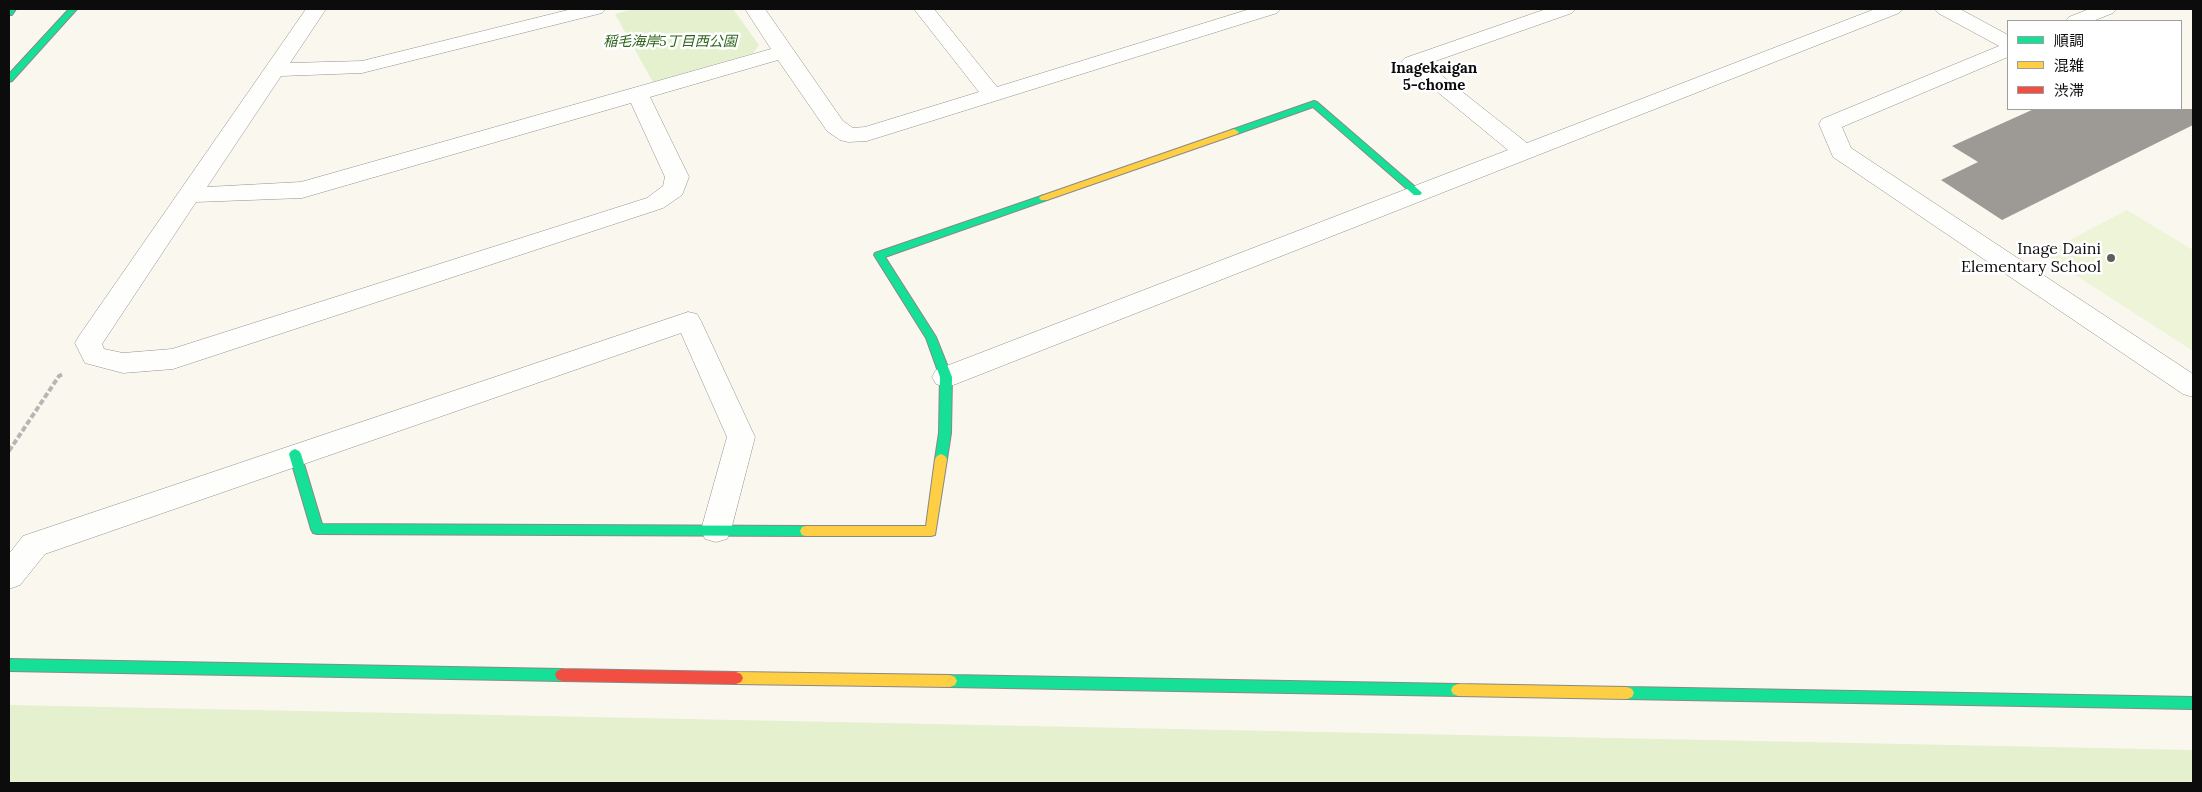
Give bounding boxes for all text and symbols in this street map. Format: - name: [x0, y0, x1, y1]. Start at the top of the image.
- legend: [2007, 20, 2182, 110]
- text: 順調: [2054, 31, 2084, 50]
- park label: 稲毛海岸5丁目西公園: [603, 34, 737, 50]
- text: 混雑: [2054, 56, 2084, 75]
- district label: Inagekaigan 5-chome: [1391, 60, 1477, 95]
- text: 渋滞: [2054, 81, 2084, 100]
- place label: Inage Daini Elementary School: [1961, 239, 2101, 277]
- marker: Inage Daini Elementary School: [2105, 252, 2117, 264]

